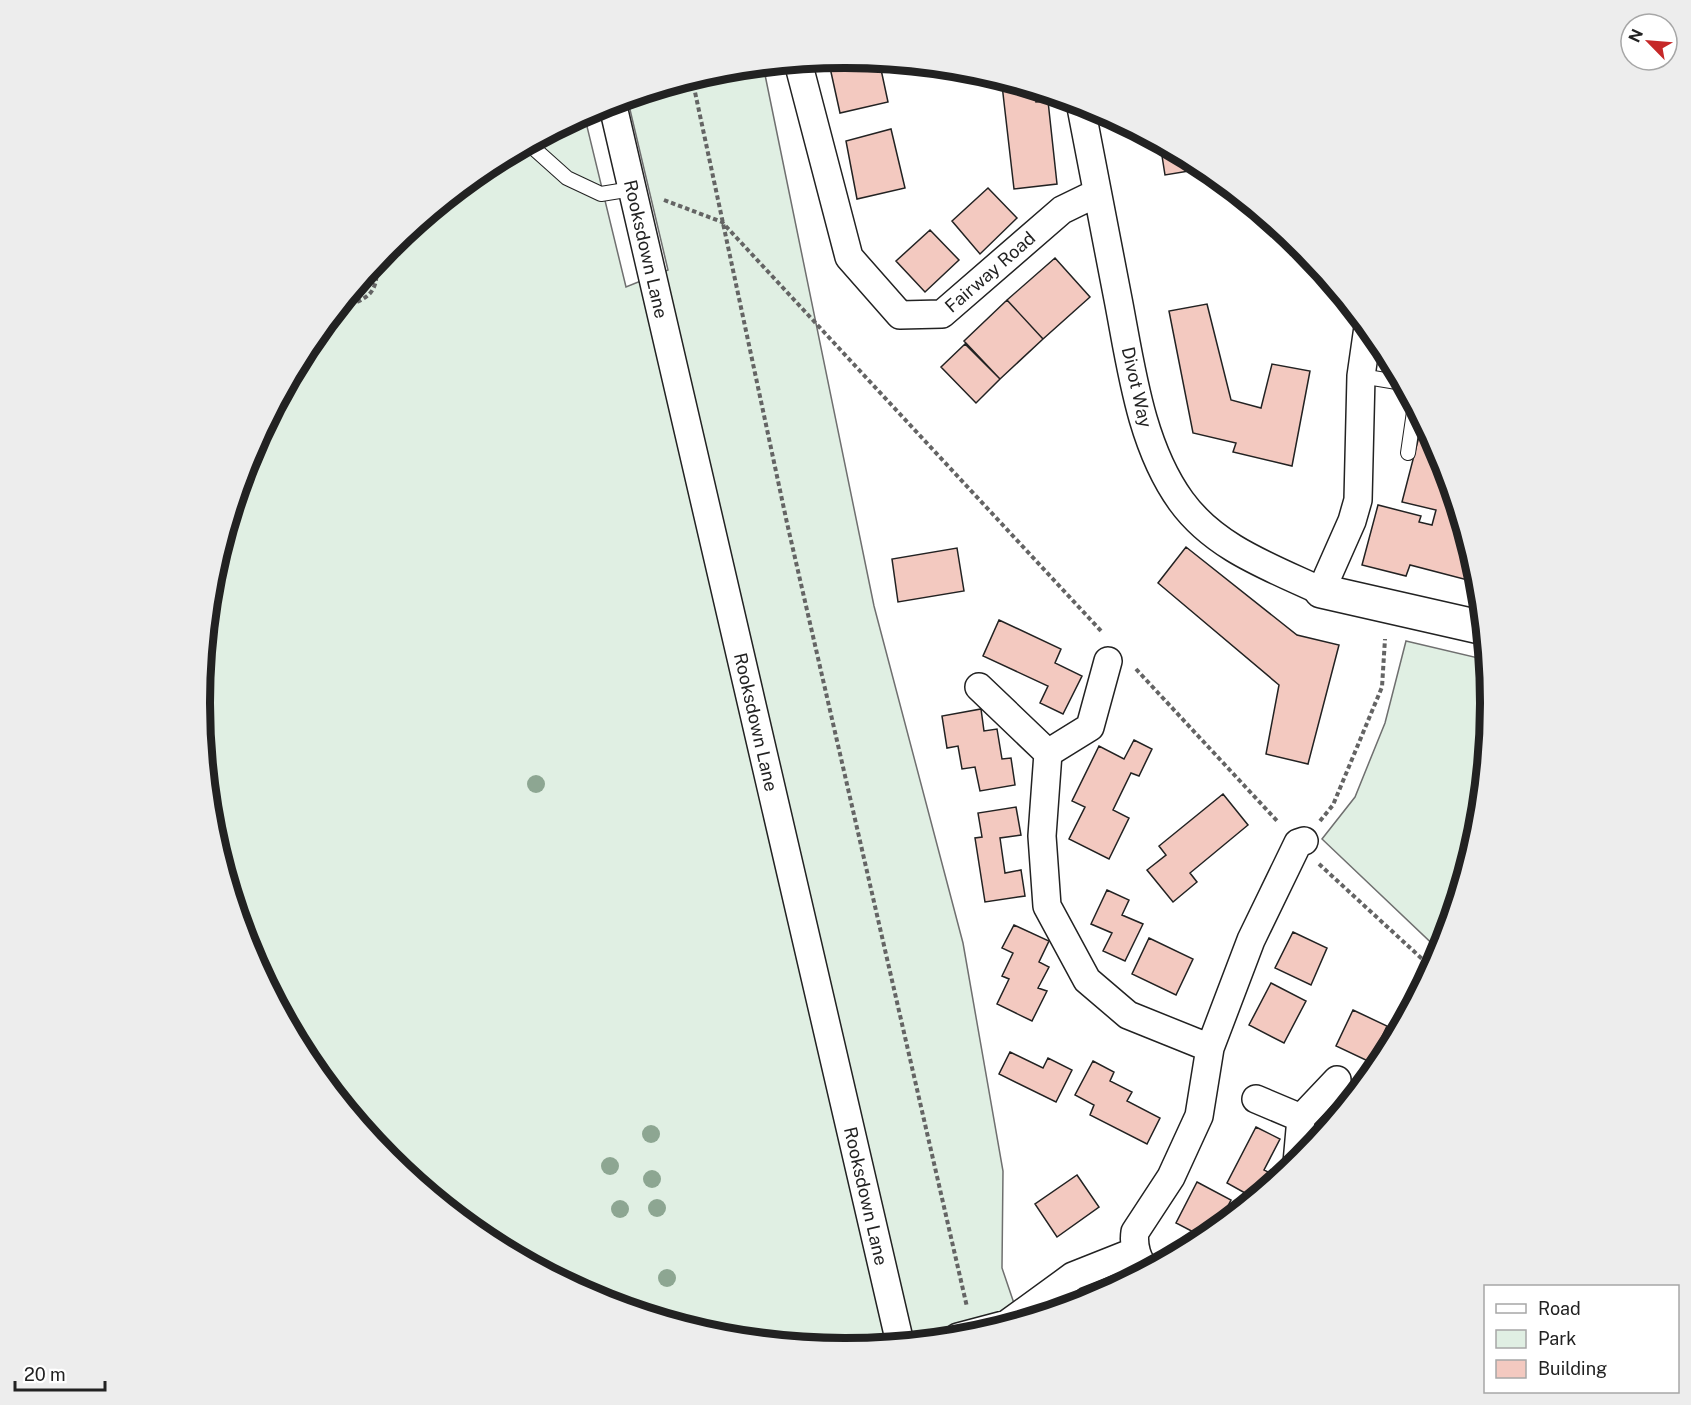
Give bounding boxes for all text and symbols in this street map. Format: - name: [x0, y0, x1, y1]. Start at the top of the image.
- north arrow: [1619, 12, 1679, 72]
- text: N: [1625, 26, 1647, 46]
- street label: Rooksdown Lane: [620, 178, 672, 320]
- street label: Fairway Road: [941, 227, 1039, 317]
- street label: Divot Way: [1118, 345, 1157, 430]
- street label: Rooksdown Lane: [730, 651, 782, 793]
- street label: Rooksdown Lane: [840, 1125, 892, 1267]
- legend: [1484, 1285, 1679, 1393]
- text: Road: [1538, 1298, 1581, 1319]
- text: Park: [1538, 1328, 1576, 1349]
- scale bar: [15, 1354, 105, 1392]
- text: Building: [1538, 1358, 1607, 1379]
- text: 20 m: [24, 1364, 66, 1385]

